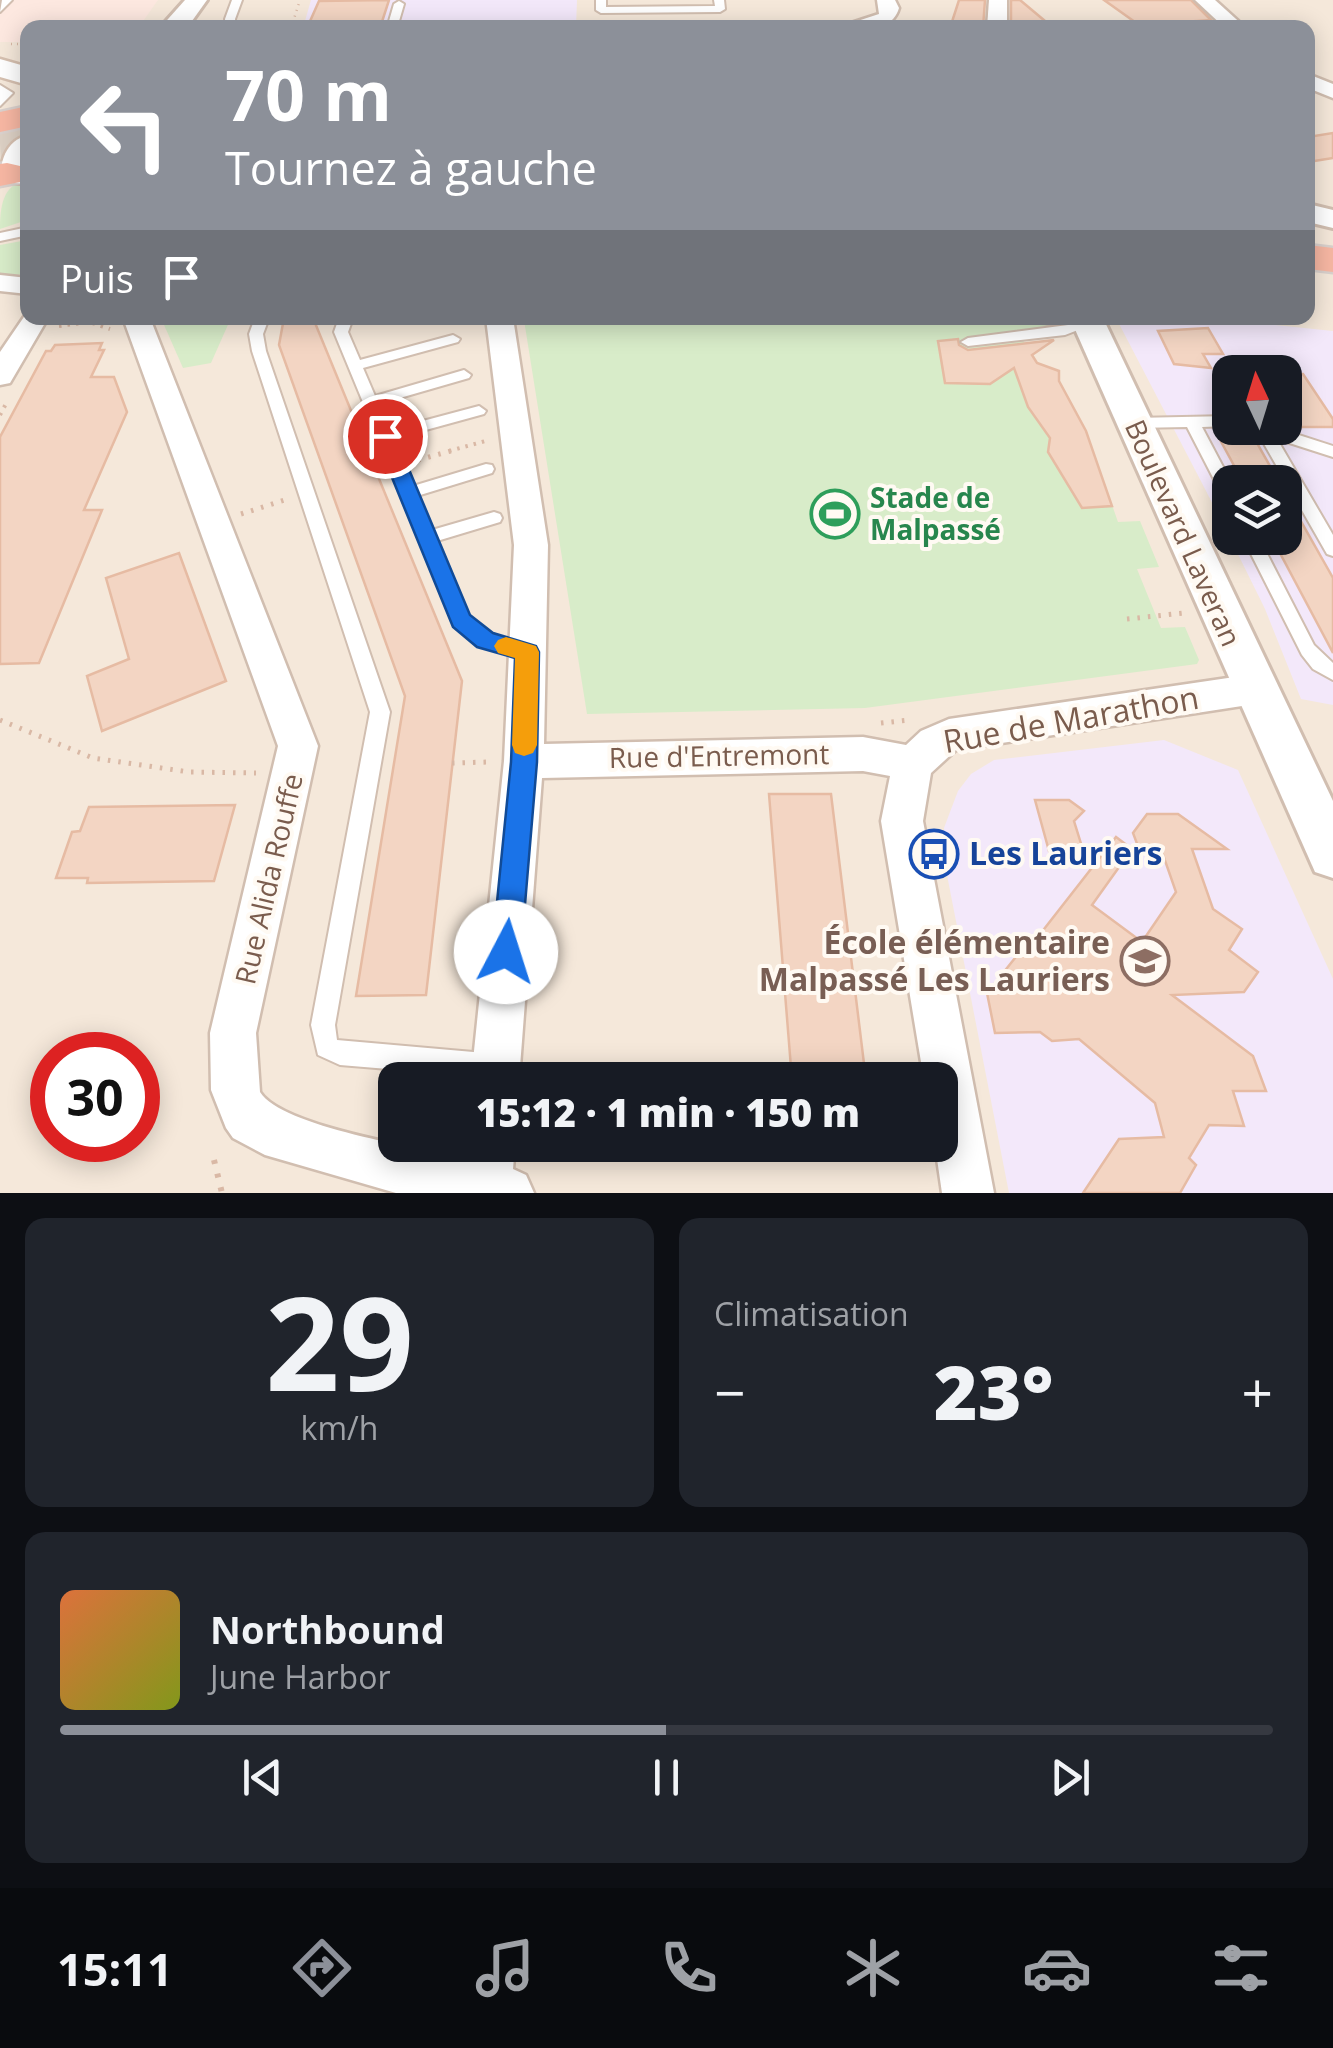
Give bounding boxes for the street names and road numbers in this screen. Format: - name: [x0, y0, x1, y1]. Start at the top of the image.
- street label: Boulevard Laveran: [1117, 413, 1251, 652]
- street label: Rue de Marathon: [940, 675, 1202, 762]
- street label: Rue d'Entremont: [608, 734, 830, 776]
- street label: Rue Alida Rouffe: [225, 770, 311, 988]

